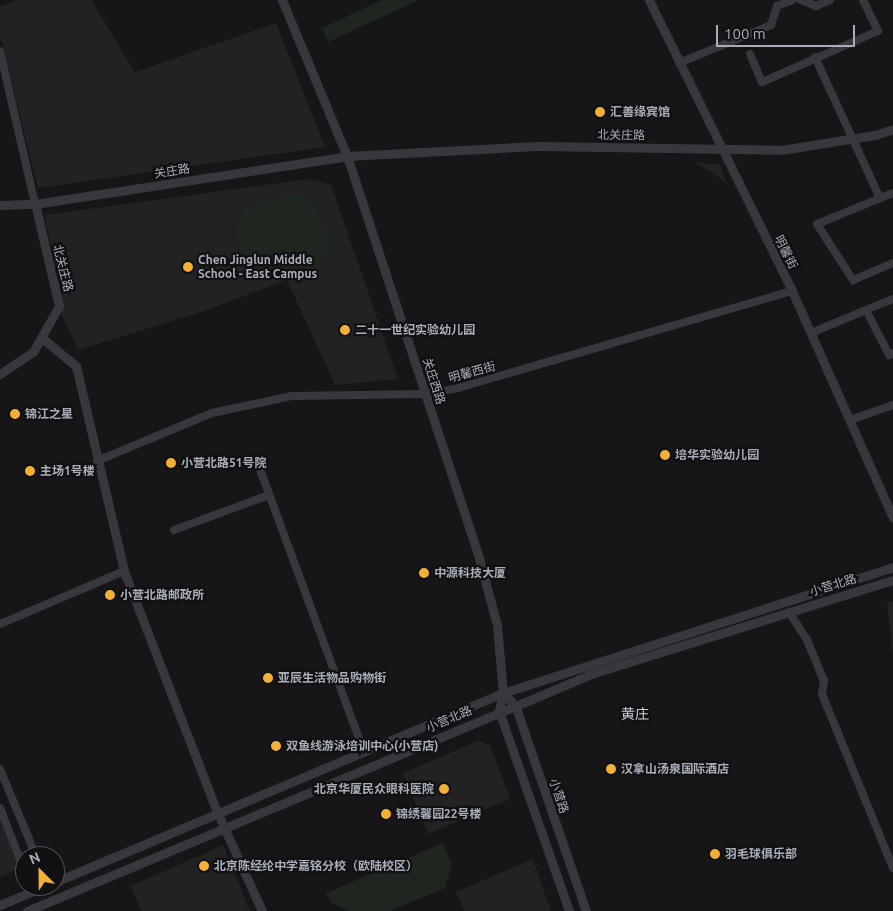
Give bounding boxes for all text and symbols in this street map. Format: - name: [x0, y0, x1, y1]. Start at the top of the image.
- scale bar: [718, 15, 857, 47]
- text: 100 m: [724, 25, 766, 42]
- place label: 汇善缘宾馆: [610, 105, 670, 119]
- marker: 汇善缘宾馆: [594, 106, 606, 118]
- street label: 北关庄路: [597, 127, 645, 143]
- street label: 关庄路: [153, 161, 191, 181]
- street label: 明馨街: [771, 233, 801, 271]
- street label: 北关庄路: [50, 243, 76, 293]
- place label: Chen Jinglun Middle School - East Campus: [198, 253, 317, 281]
- marker: Chen Jinglun Middle School - East Campus: [182, 261, 194, 273]
- place label: 二十一世纪实验幼儿园: [355, 323, 475, 337]
- marker: 二十一世纪实验幼儿园: [339, 324, 351, 336]
- street label: 关庄西路: [420, 356, 448, 406]
- street label: 明馨西街: [447, 359, 497, 385]
- place label: 锦江之星: [25, 407, 73, 421]
- marker: 锦江之星: [9, 408, 21, 420]
- place label: 培华实验幼儿园: [675, 448, 759, 462]
- marker: 培华实验幼儿园: [659, 449, 671, 461]
- place label: 小营北路51号院: [181, 456, 267, 470]
- marker: 小营北路51号院: [165, 457, 177, 469]
- place label: 主场1号楼: [40, 464, 95, 478]
- marker: 主场1号楼: [24, 465, 36, 477]
- place label: 中源科技大厦: [434, 566, 506, 580]
- marker: 中源科技大厦: [418, 567, 430, 579]
- street label: 小营北路: [808, 571, 858, 599]
- place label: 小营北路邮政所: [120, 588, 204, 602]
- marker: 小营北路邮政所: [104, 589, 116, 601]
- place label: 亚辰生活物品购物街: [278, 671, 386, 685]
- marker: 亚辰生活物品购物街: [262, 672, 274, 684]
- street label: 小营北路: [424, 703, 474, 735]
- district label: 黄庄: [621, 706, 649, 722]
- place label: 双鱼线游泳培训中心(小营店): [286, 739, 438, 753]
- marker: 双鱼线游泳培训中心(小营店): [270, 740, 282, 752]
- place label: 汉拿山汤泉国际酒店: [621, 762, 729, 776]
- marker: 汉拿山汤泉国际酒店: [605, 763, 617, 775]
- street label: 小营路: [546, 777, 572, 815]
- place label: 北京华厦民众眼科医院: [314, 782, 434, 796]
- marker: 北京华厦民众眼科医院: [438, 783, 450, 795]
- place label: 锦绣馨园22号楼: [396, 807, 482, 821]
- marker: 锦绣馨园22号楼: [380, 808, 392, 820]
- north arrow: [15, 846, 65, 896]
- place label: 羽毛球俱乐部: [725, 847, 797, 861]
- marker: 羽毛球俱乐部: [709, 848, 721, 860]
- text: N: [27, 849, 42, 868]
- place label: 北京陈经纶中学嘉铭分校（欧陆校区）: [214, 859, 418, 873]
- marker: 北京陈经纶中学嘉铭分校（欧陆校区）: [198, 860, 210, 872]

